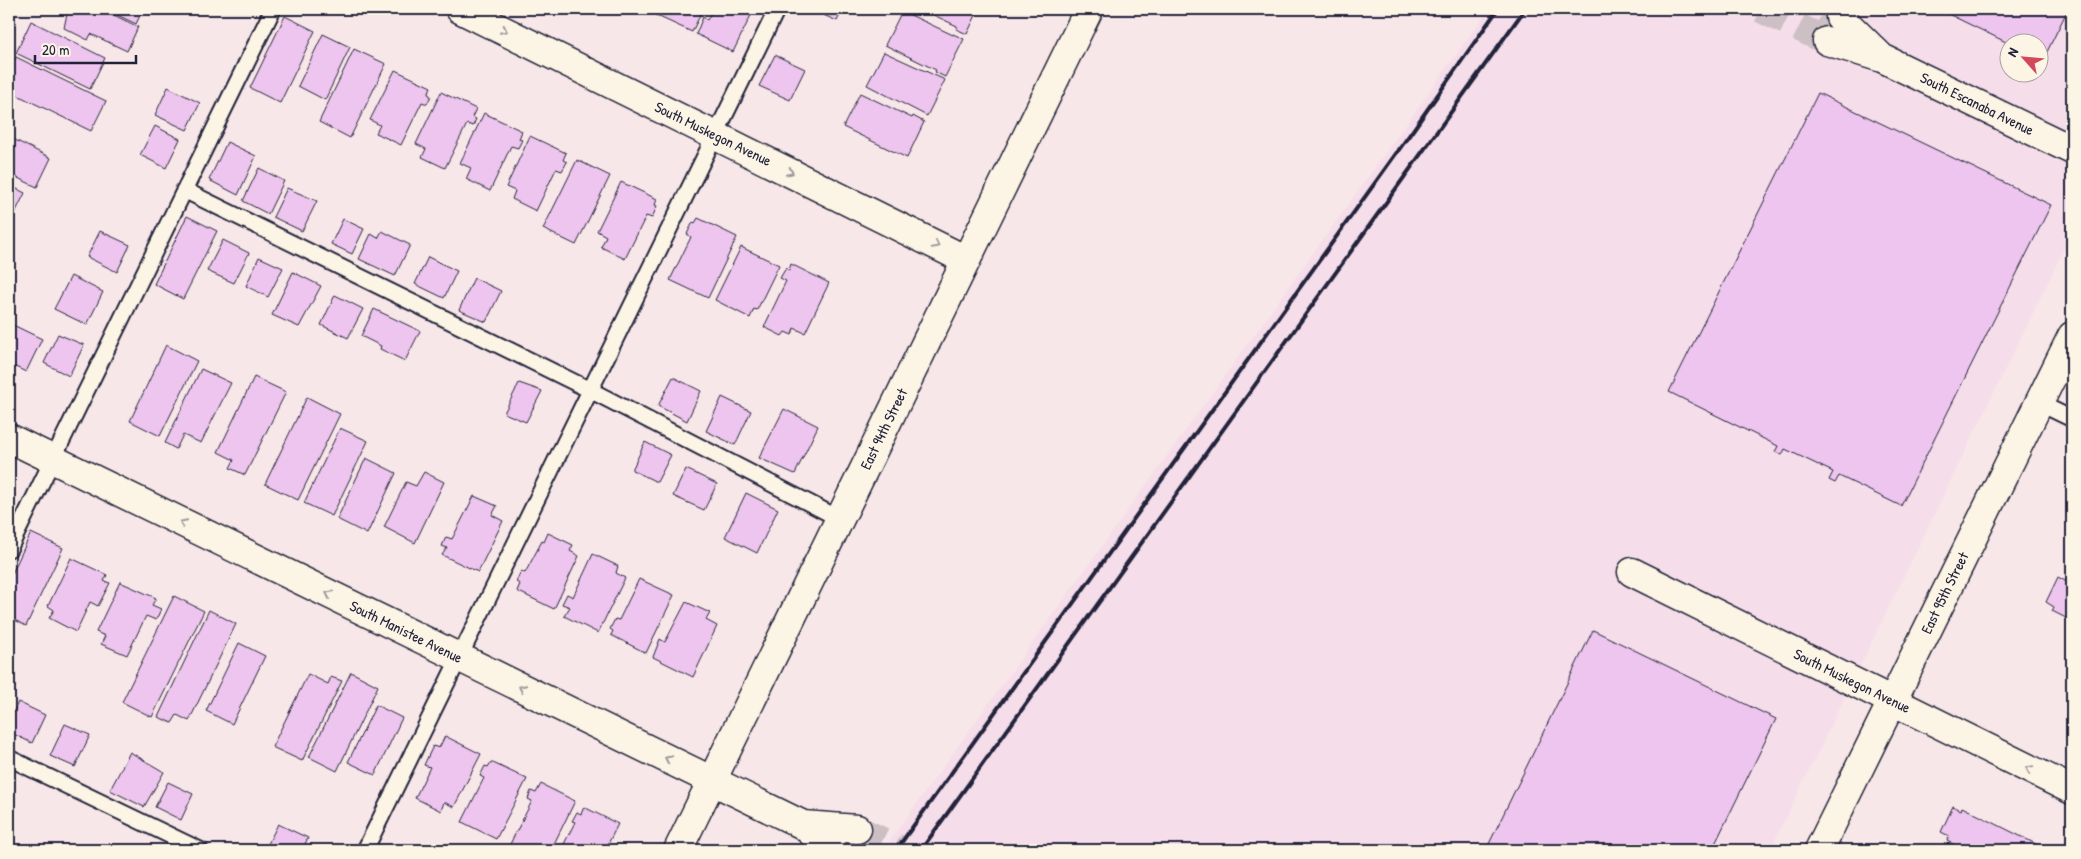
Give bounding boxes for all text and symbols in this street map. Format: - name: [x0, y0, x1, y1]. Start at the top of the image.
- one-way arrow: [498, 24, 507, 34]
- scale bar: [35, 32, 136, 64]
- north arrow: [1998, 32, 2048, 82]
- text: 20 m: [42, 39, 69, 60]
- text: N: [2002, 44, 2022, 60]
- street label: South Escanaba Avenue: [1917, 67, 2038, 140]
- street label: South Muskegon Avenue: [651, 96, 775, 171]
- one-way arrow: [785, 166, 794, 176]
- one-way arrow: [931, 239, 940, 249]
- street label: East 94th Street: [855, 384, 913, 473]
- one-way arrow: [179, 519, 188, 529]
- street label: East 95th Street: [1916, 548, 1974, 637]
- one-way arrow: [325, 590, 334, 600]
- street label: South Manistee Avenue: [346, 595, 466, 668]
- street label: South Muskegon Avenue: [1790, 643, 1914, 718]
- one-way arrow: [518, 684, 527, 694]
- one-way arrow: [664, 755, 673, 766]
- one-way arrow: [2025, 765, 2034, 775]

